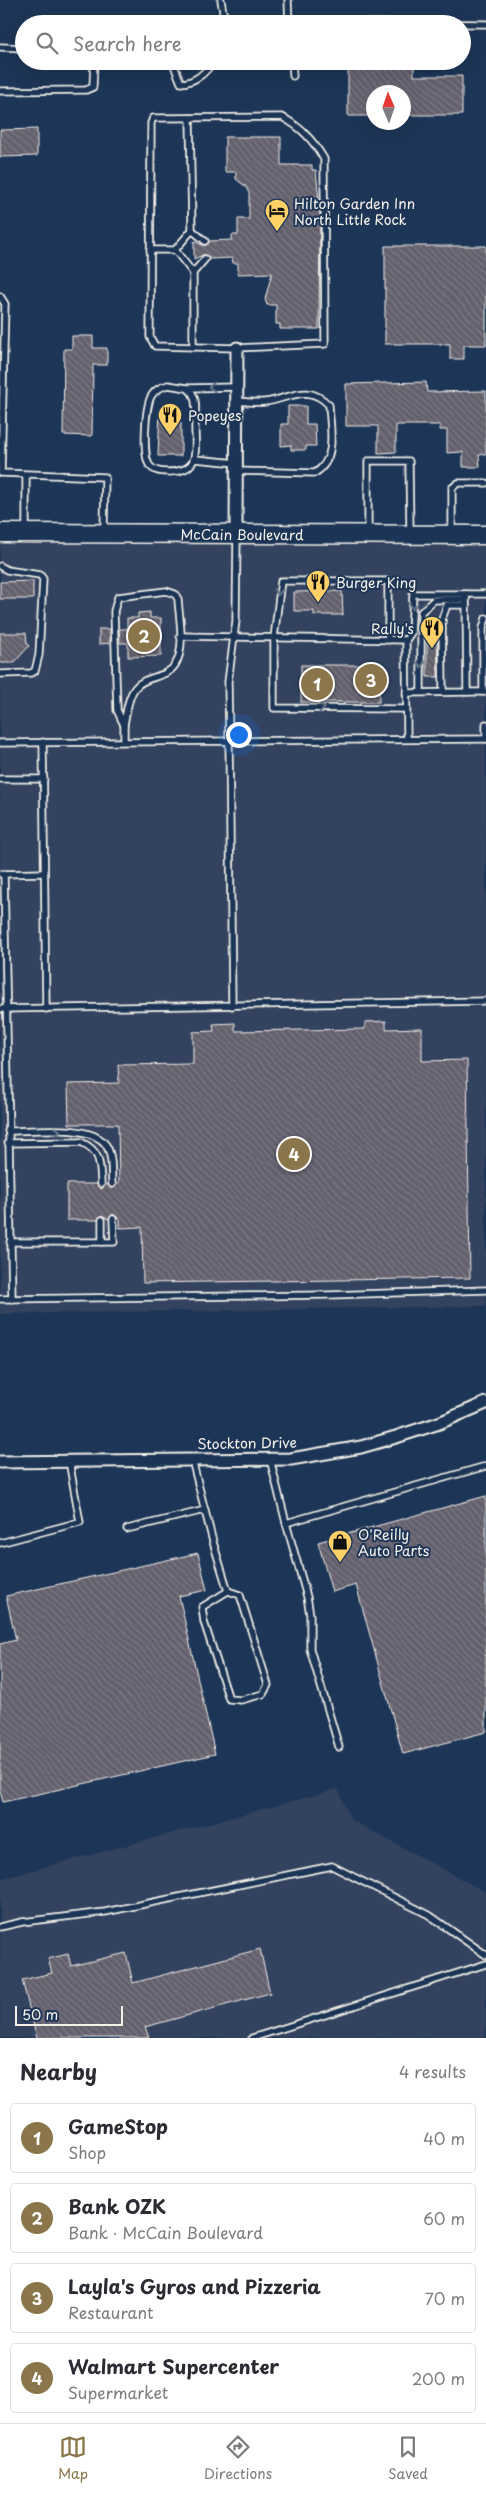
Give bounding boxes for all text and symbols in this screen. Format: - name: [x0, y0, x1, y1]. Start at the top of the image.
- search box: [15, 15, 471, 70]
- icon: search: [33, 29, 61, 57]
- text: Search here: [73, 29, 182, 57]
- north arrow: [366, 85, 411, 130]
- place label: Hilton Garden Inn North Little Rock: [294, 193, 415, 230]
- hotel icon: Hilton Garden Inn North Little Rock: [264, 198, 290, 232]
- one-way arrow: [208, 382, 216, 392]
- restaurant icon: Popeyes: [157, 402, 183, 436]
- place label: Popeyes: [188, 405, 241, 426]
- street label: McCain Boulevard: [180, 523, 304, 545]
- restaurant icon: Burger King: [305, 569, 331, 603]
- place label: Burger King: [336, 572, 416, 593]
- one-way arrow: [273, 588, 284, 596]
- one-way arrow: [407, 602, 418, 610]
- restaurant icon: Rally's: [419, 615, 445, 649]
- pin: 2: [128, 617, 160, 655]
- place label: Rally's: [371, 618, 414, 639]
- one-way arrow: [416, 660, 426, 668]
- pin: 3: [355, 661, 387, 699]
- pin: 1: [301, 665, 333, 703]
- one-way arrow: [319, 703, 327, 713]
- your location: [226, 722, 252, 748]
- one-way arrow: [53, 1126, 61, 1136]
- pin: 4: [278, 1135, 310, 1173]
- street label: Stockton Drive: [197, 1432, 297, 1454]
- place label: O'Reilly Auto Parts: [358, 1524, 430, 1561]
- shop icon: O'Reilly Auto Parts: [327, 1529, 353, 1563]
- scale bar: [15, 2003, 122, 2026]
- text: 50 m: [22, 2004, 58, 2025]
- text: Nearby: [20, 2055, 97, 2087]
- text: 4 results: [399, 2059, 466, 2083]
- text: GameStop: [68, 2112, 168, 2140]
- text: 1: [33, 2126, 41, 2150]
- text: 40 m: [423, 2126, 465, 2150]
- text: Shop: [68, 2140, 106, 2164]
- text: Bank OZK: [68, 2192, 166, 2220]
- text: 2: [31, 2206, 43, 2230]
- text: 60 m: [423, 2206, 465, 2230]
- text: Bank · McCain Boulevard: [68, 2220, 263, 2244]
- text: Layla's Gyros and Pizzeria: [68, 2272, 321, 2300]
- text: 3: [32, 2286, 42, 2310]
- text: 70 m: [425, 2286, 465, 2310]
- text: Restaurant: [68, 2300, 154, 2324]
- text: Walmart Supercenter: [68, 2352, 279, 2380]
- text: 4: [32, 2366, 42, 2390]
- text: 200 m: [412, 2366, 465, 2390]
- text: Supermarket: [68, 2380, 168, 2404]
- tab: Map: [58, 2433, 88, 2484]
- tab: Directions: [204, 2433, 272, 2484]
- tab: Saved: [388, 2433, 428, 2484]

